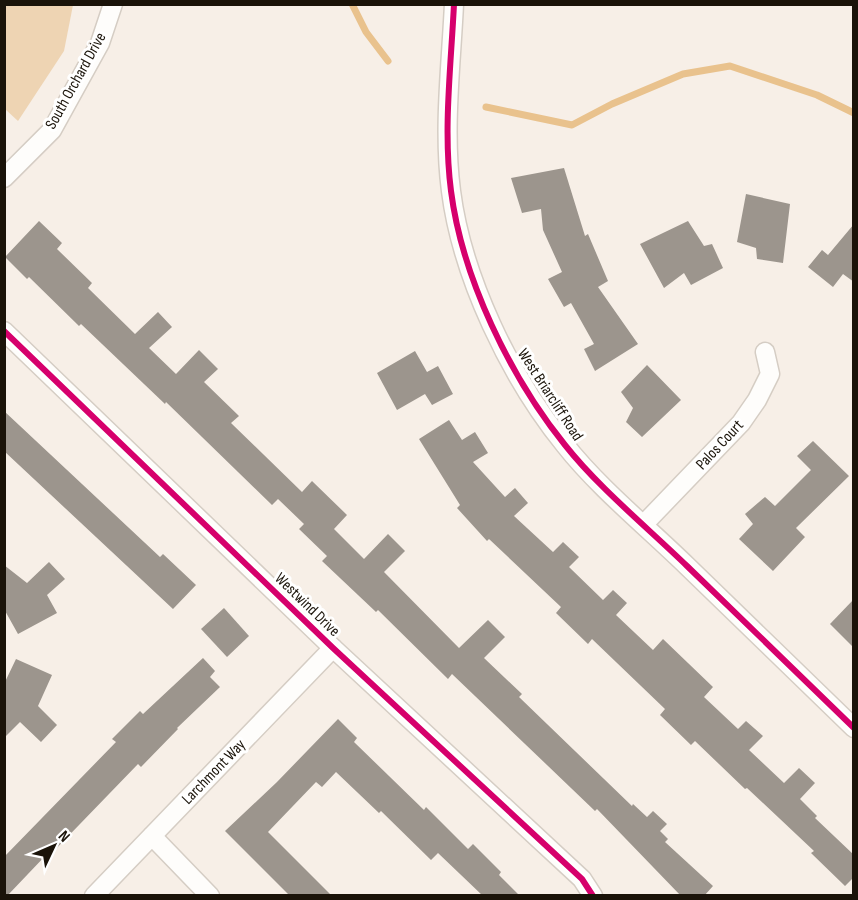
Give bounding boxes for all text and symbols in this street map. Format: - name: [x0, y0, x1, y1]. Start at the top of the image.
- street label: South Orchard Drive: [42, 29, 110, 133]
- street label: West Briarcliff Road: [513, 345, 587, 445]
- street label: Palos Court: [692, 416, 748, 474]
- street label: Westwind Drive: [270, 569, 344, 641]
- street label: Larchmont Way: [178, 735, 250, 809]
- north arrow: [24, 816, 84, 876]
- text: N: [54, 827, 74, 846]

